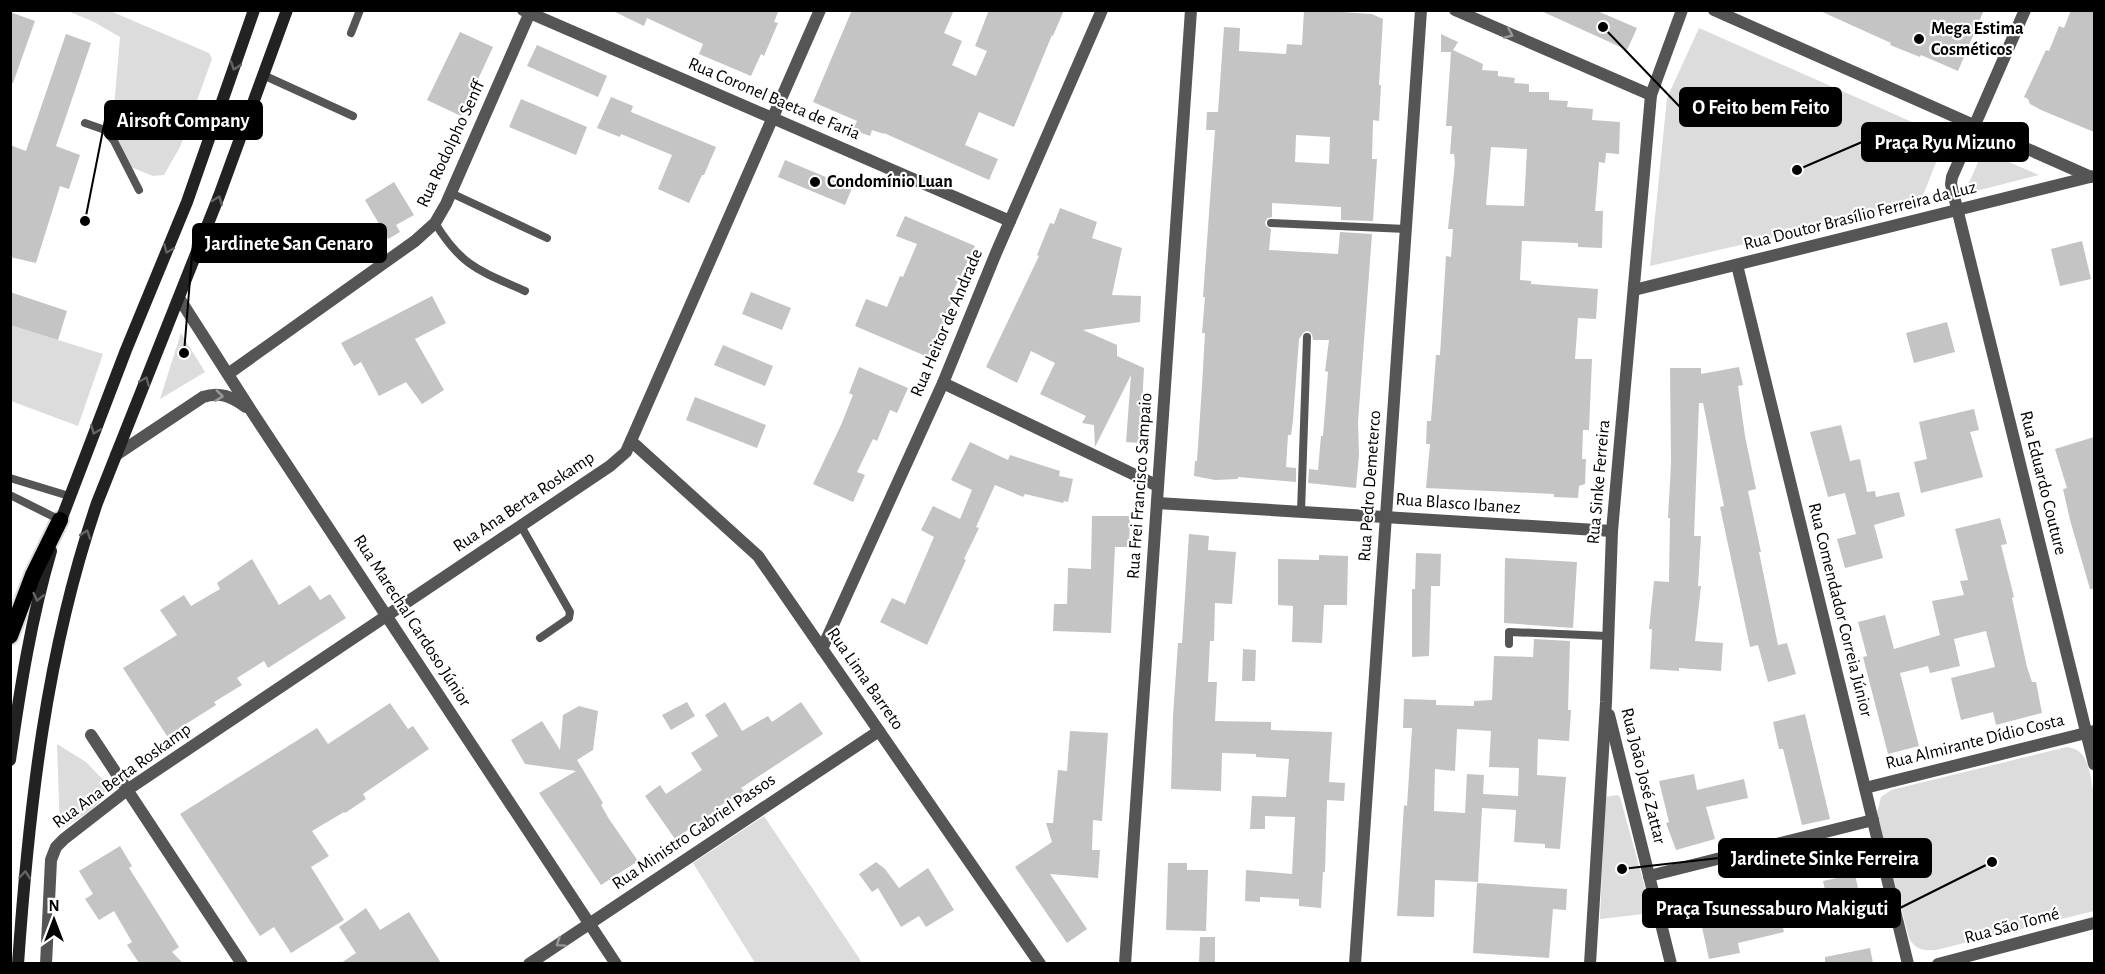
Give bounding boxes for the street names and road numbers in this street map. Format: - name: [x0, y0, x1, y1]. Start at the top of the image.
- street label: Rua Coronel Baeta de Faria: [685, 55, 863, 143]
- street label: Rua Rodolpho Senff: [414, 76, 489, 210]
- street label: Rua Doutor Brasílio Ferreira da Luz: [1742, 178, 1978, 254]
- street label: Rua Heitor de Andrade: [908, 246, 986, 400]
- street label: Rua Frei Francisco Sampaio: [1125, 392, 1156, 580]
- street label: Rua Pedro Demeterco: [1356, 409, 1384, 562]
- street label: Rua Eduardo Couture: [2016, 409, 2070, 557]
- street label: Rua Sinke Ferreira: [1585, 419, 1613, 545]
- street label: Rua Ana Berta Roskamp: [450, 448, 598, 556]
- street label: Rua Blasco Ibanez: [1395, 491, 1521, 517]
- street label: Rua Comendador Correia Júnior: [1805, 501, 1875, 719]
- street label: Rua Marechal Cardoso Júnior: [350, 532, 474, 710]
- street label: Rua Lima Barreto: [823, 625, 907, 733]
- street label: Rua João José Zattar: [1617, 706, 1669, 846]
- street label: Rua Almirante Dídio Costa: [1884, 711, 2066, 773]
- street label: Rua Ana Berta Roskamp: [50, 720, 194, 832]
- street label: Rua Ministro Gabriel Passos: [609, 771, 779, 893]
- street label: Rua São Tomé: [1963, 905, 2061, 947]

